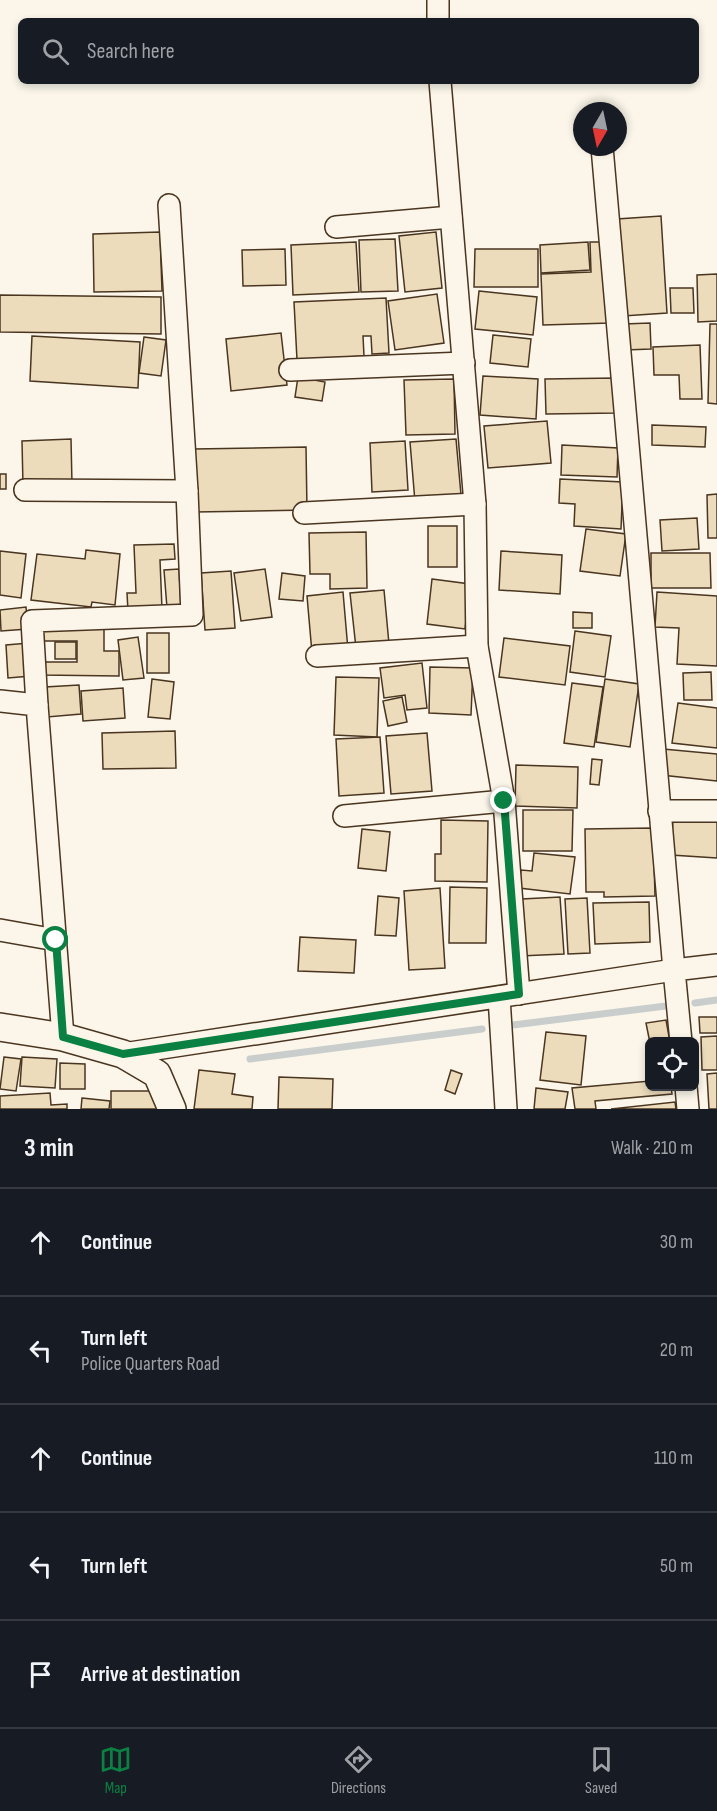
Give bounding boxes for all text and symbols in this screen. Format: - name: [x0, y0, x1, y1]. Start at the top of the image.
- search box: [18, 18, 699, 84]
- icon: search: [39, 35, 72, 68]
- text: Search here: [87, 38, 174, 65]
- north arrow: [573, 102, 627, 156]
- route end: [490, 787, 516, 813]
- route start: [42, 926, 68, 952]
- map controls: [645, 1037, 699, 1091]
- button: locate: [645, 1037, 699, 1091]
- text: 3 min: [24, 1133, 74, 1164]
- text: Walk · 210 m: [611, 1136, 693, 1160]
- icon: ahead: [24, 1226, 57, 1259]
- text: Continue: [81, 1229, 152, 1256]
- text: 30 m: [660, 1230, 693, 1254]
- text: Turn left: [81, 1325, 147, 1352]
- icon: left: [24, 1334, 57, 1367]
- text: 20 m: [660, 1338, 693, 1362]
- text: Police Quarters Road: [81, 1352, 220, 1376]
- icon: ahead: [24, 1442, 57, 1475]
- text: Continue: [81, 1445, 152, 1472]
- text: 110 m: [654, 1446, 693, 1470]
- icon: left: [24, 1550, 57, 1583]
- text: Turn left: [81, 1553, 147, 1580]
- text: 50 m: [660, 1554, 693, 1578]
- icon: arrive: [24, 1658, 57, 1691]
- text: Arrive at destination: [81, 1661, 240, 1688]
- tab: Map: [99, 1743, 132, 1798]
- tab: Directions: [331, 1743, 386, 1798]
- tab: Saved: [585, 1743, 618, 1798]

